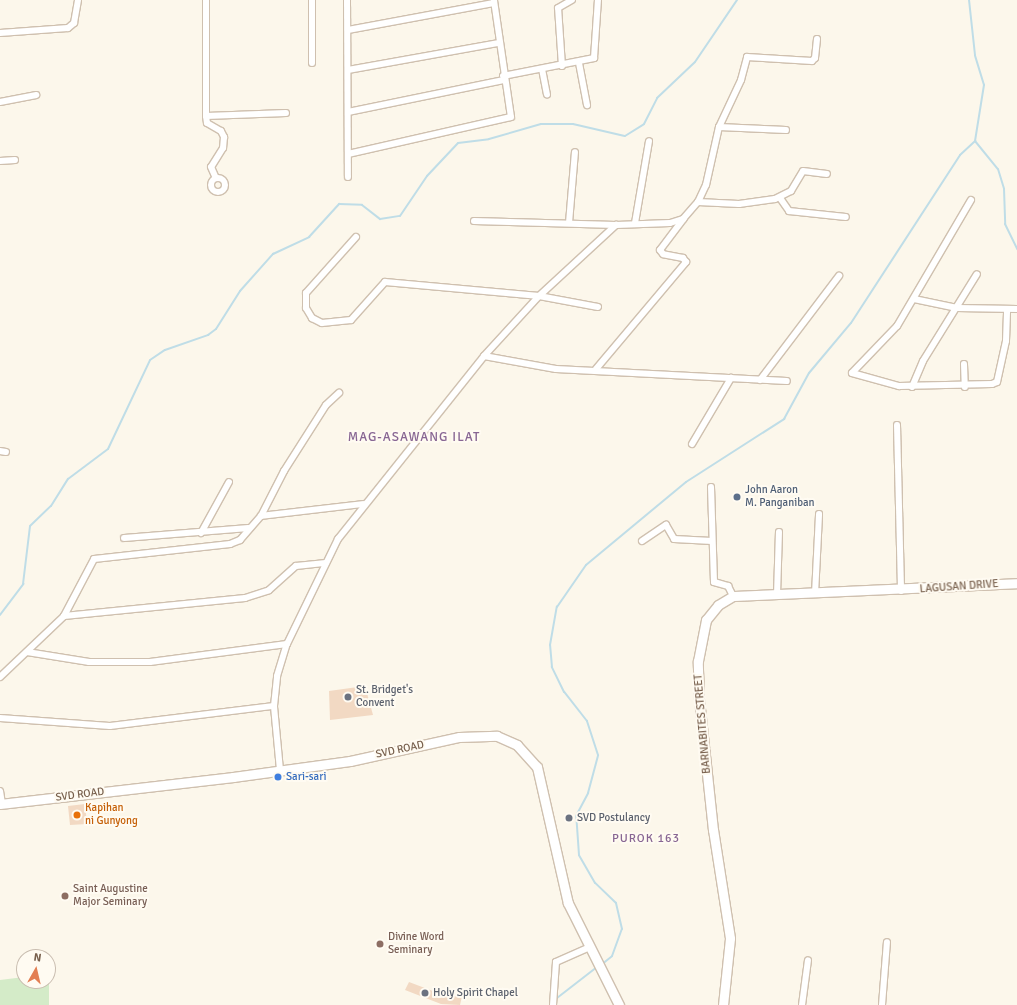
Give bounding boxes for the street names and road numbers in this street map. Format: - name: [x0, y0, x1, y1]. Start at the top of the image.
- street label: LAGUSAN DRIVE: [919, 578, 999, 596]
- street label: BARNABITES STREET: [692, 674, 714, 774]
- street label: SVD ROAD: [375, 738, 425, 762]
- street label: SVD ROAD: [55, 785, 105, 805]

